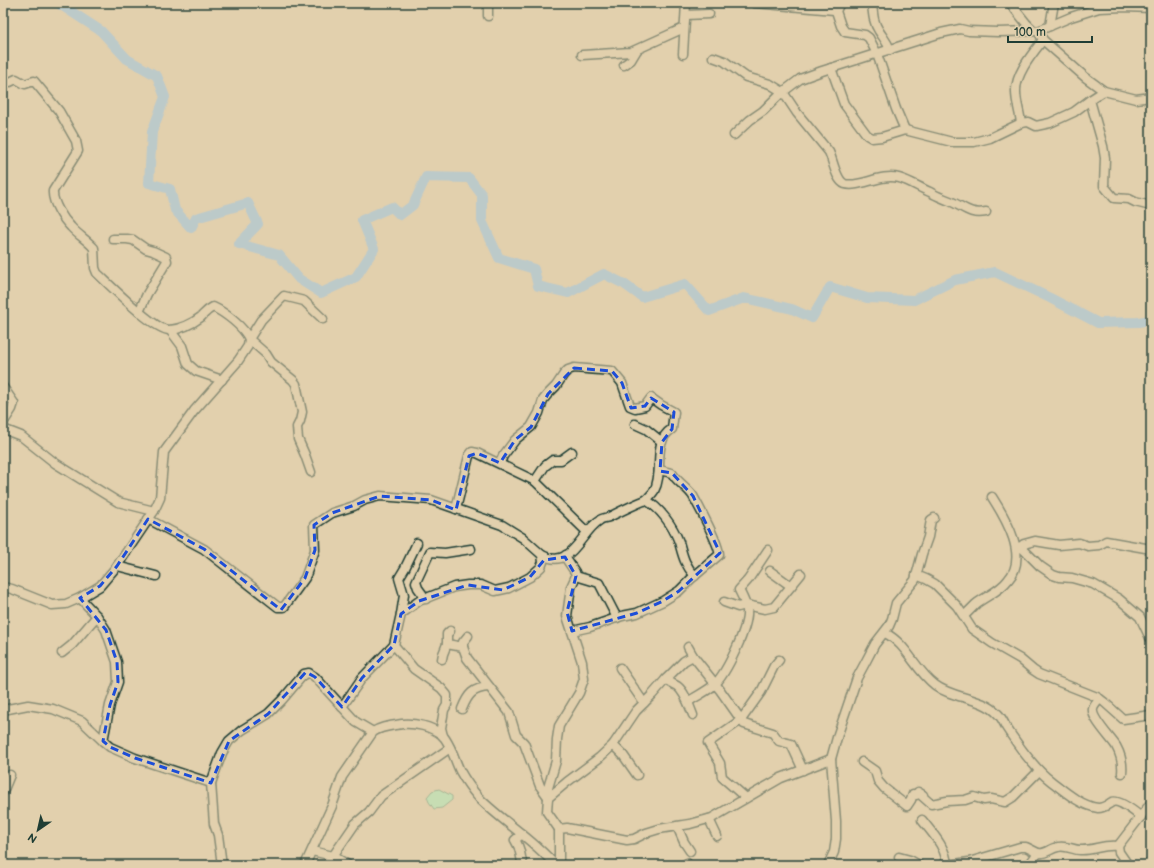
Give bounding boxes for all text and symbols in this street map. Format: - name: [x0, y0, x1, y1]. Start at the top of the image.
- scale bar: [1008, 18, 1092, 44]
- text: 100 m: [1014, 25, 1046, 40]
- north arrow: [18, 810, 58, 850]
- text: N: [26, 830, 40, 846]

